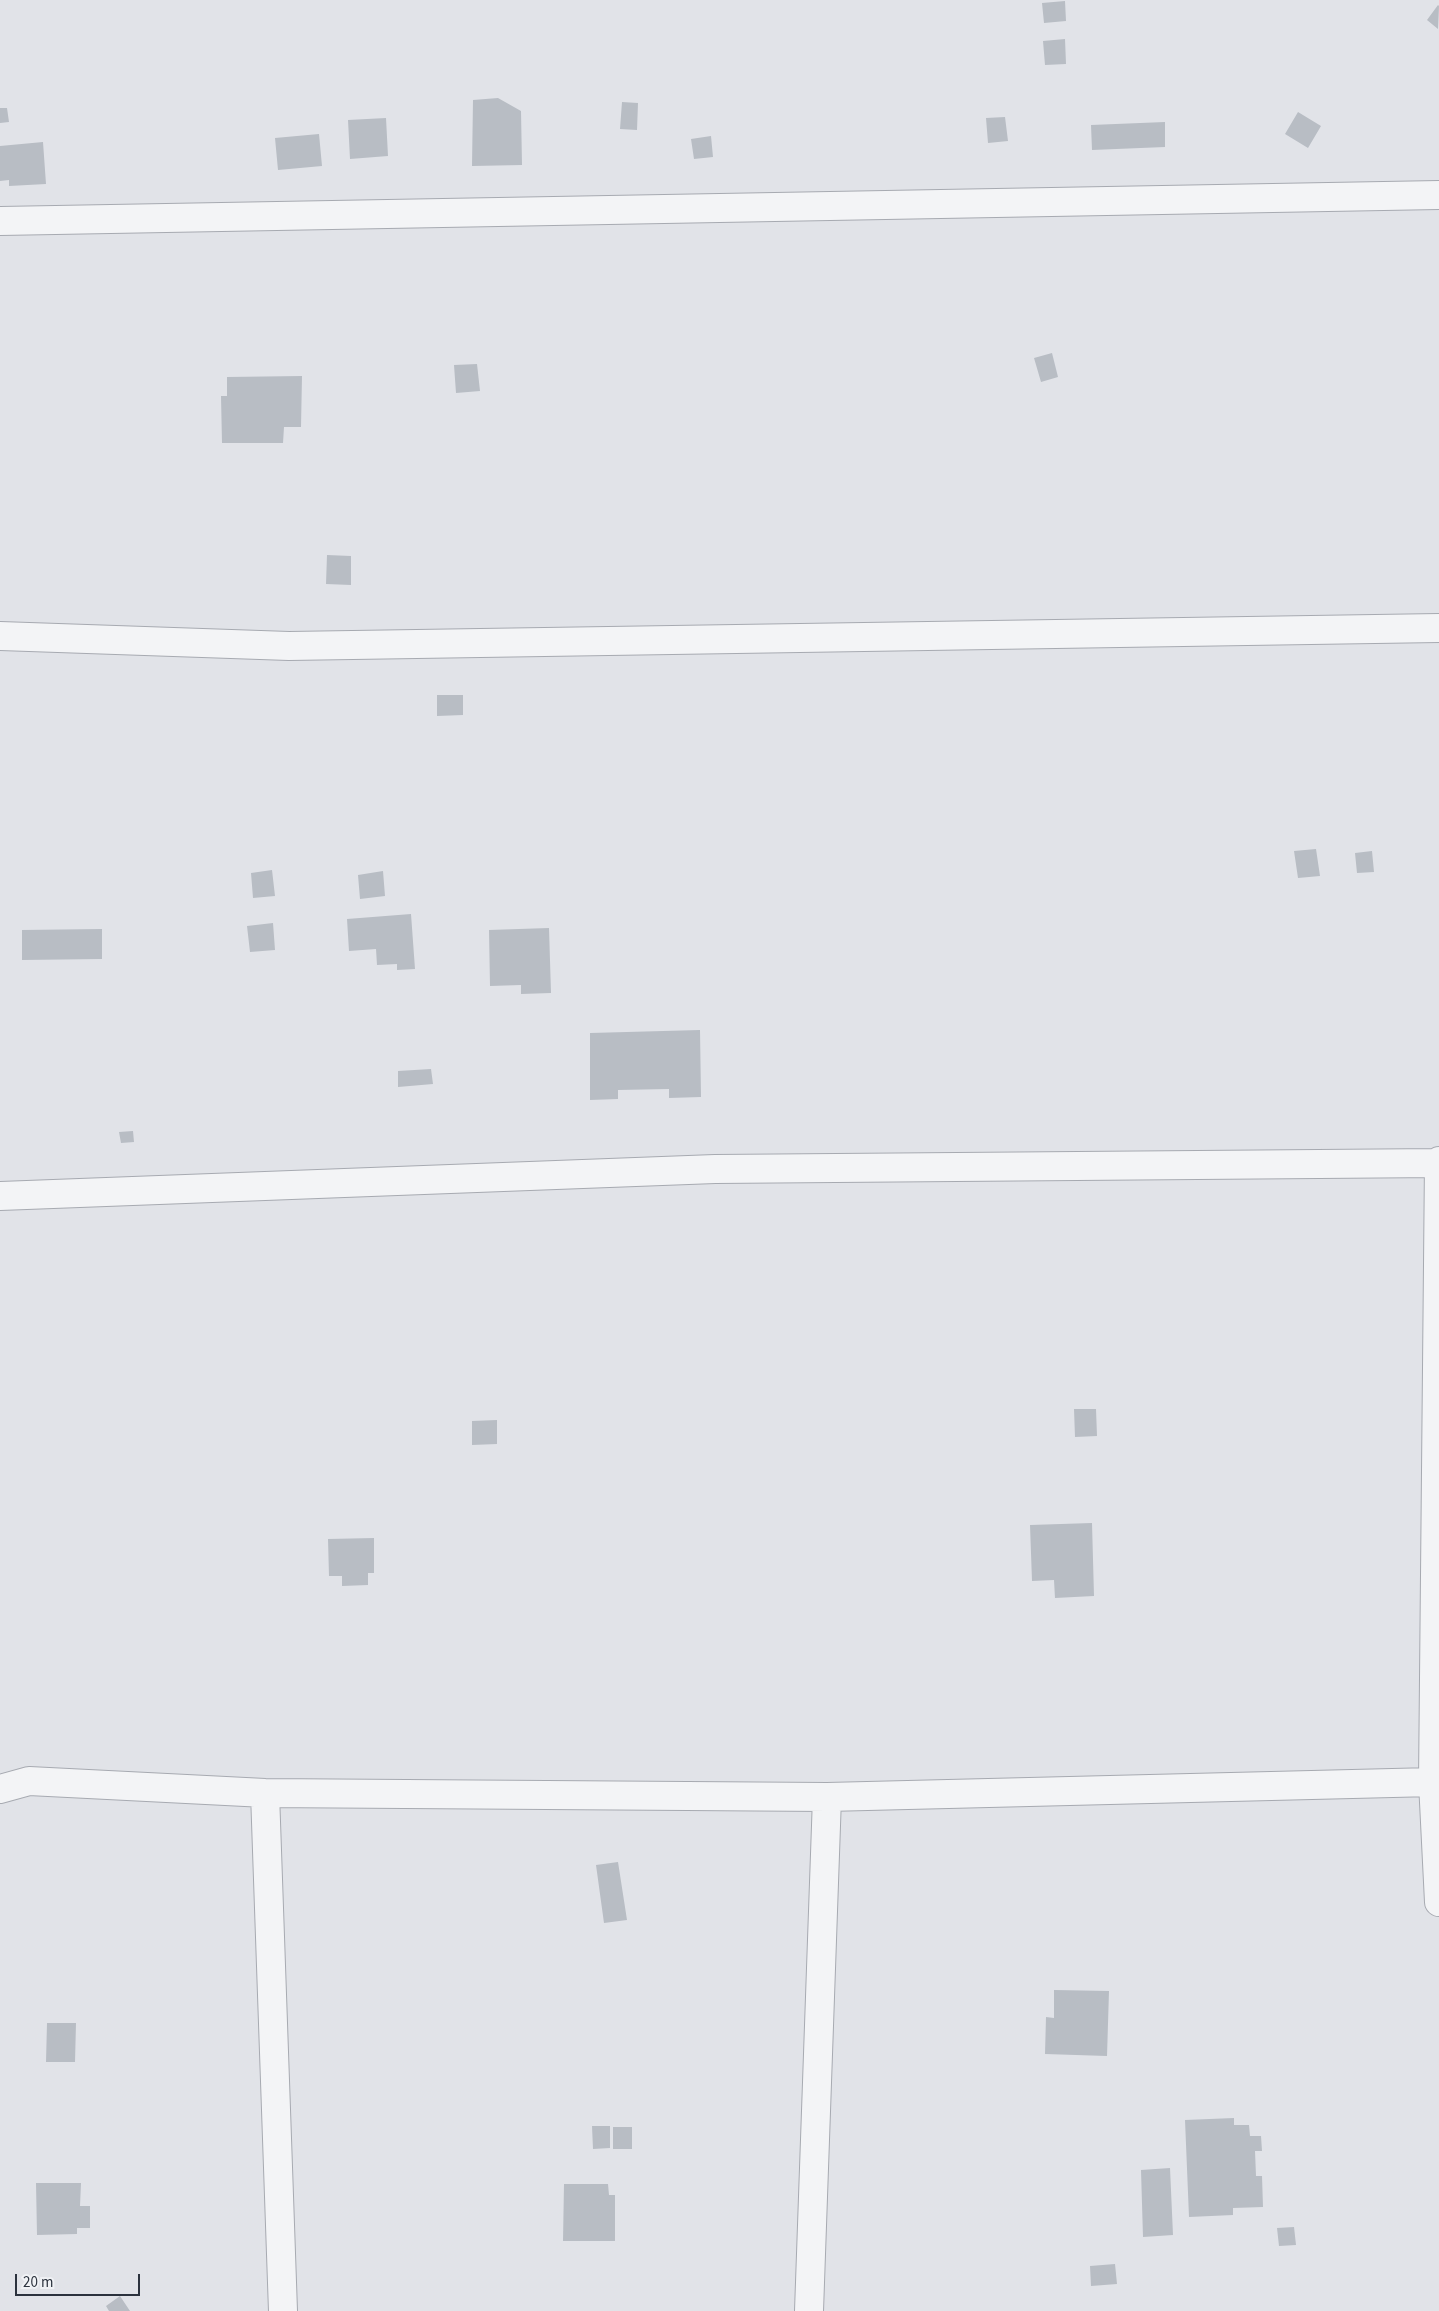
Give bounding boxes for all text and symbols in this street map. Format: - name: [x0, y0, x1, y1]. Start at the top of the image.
- scale bar: [18, 2264, 142, 2296]
- text: 20 m: [23, 2272, 53, 2293]

